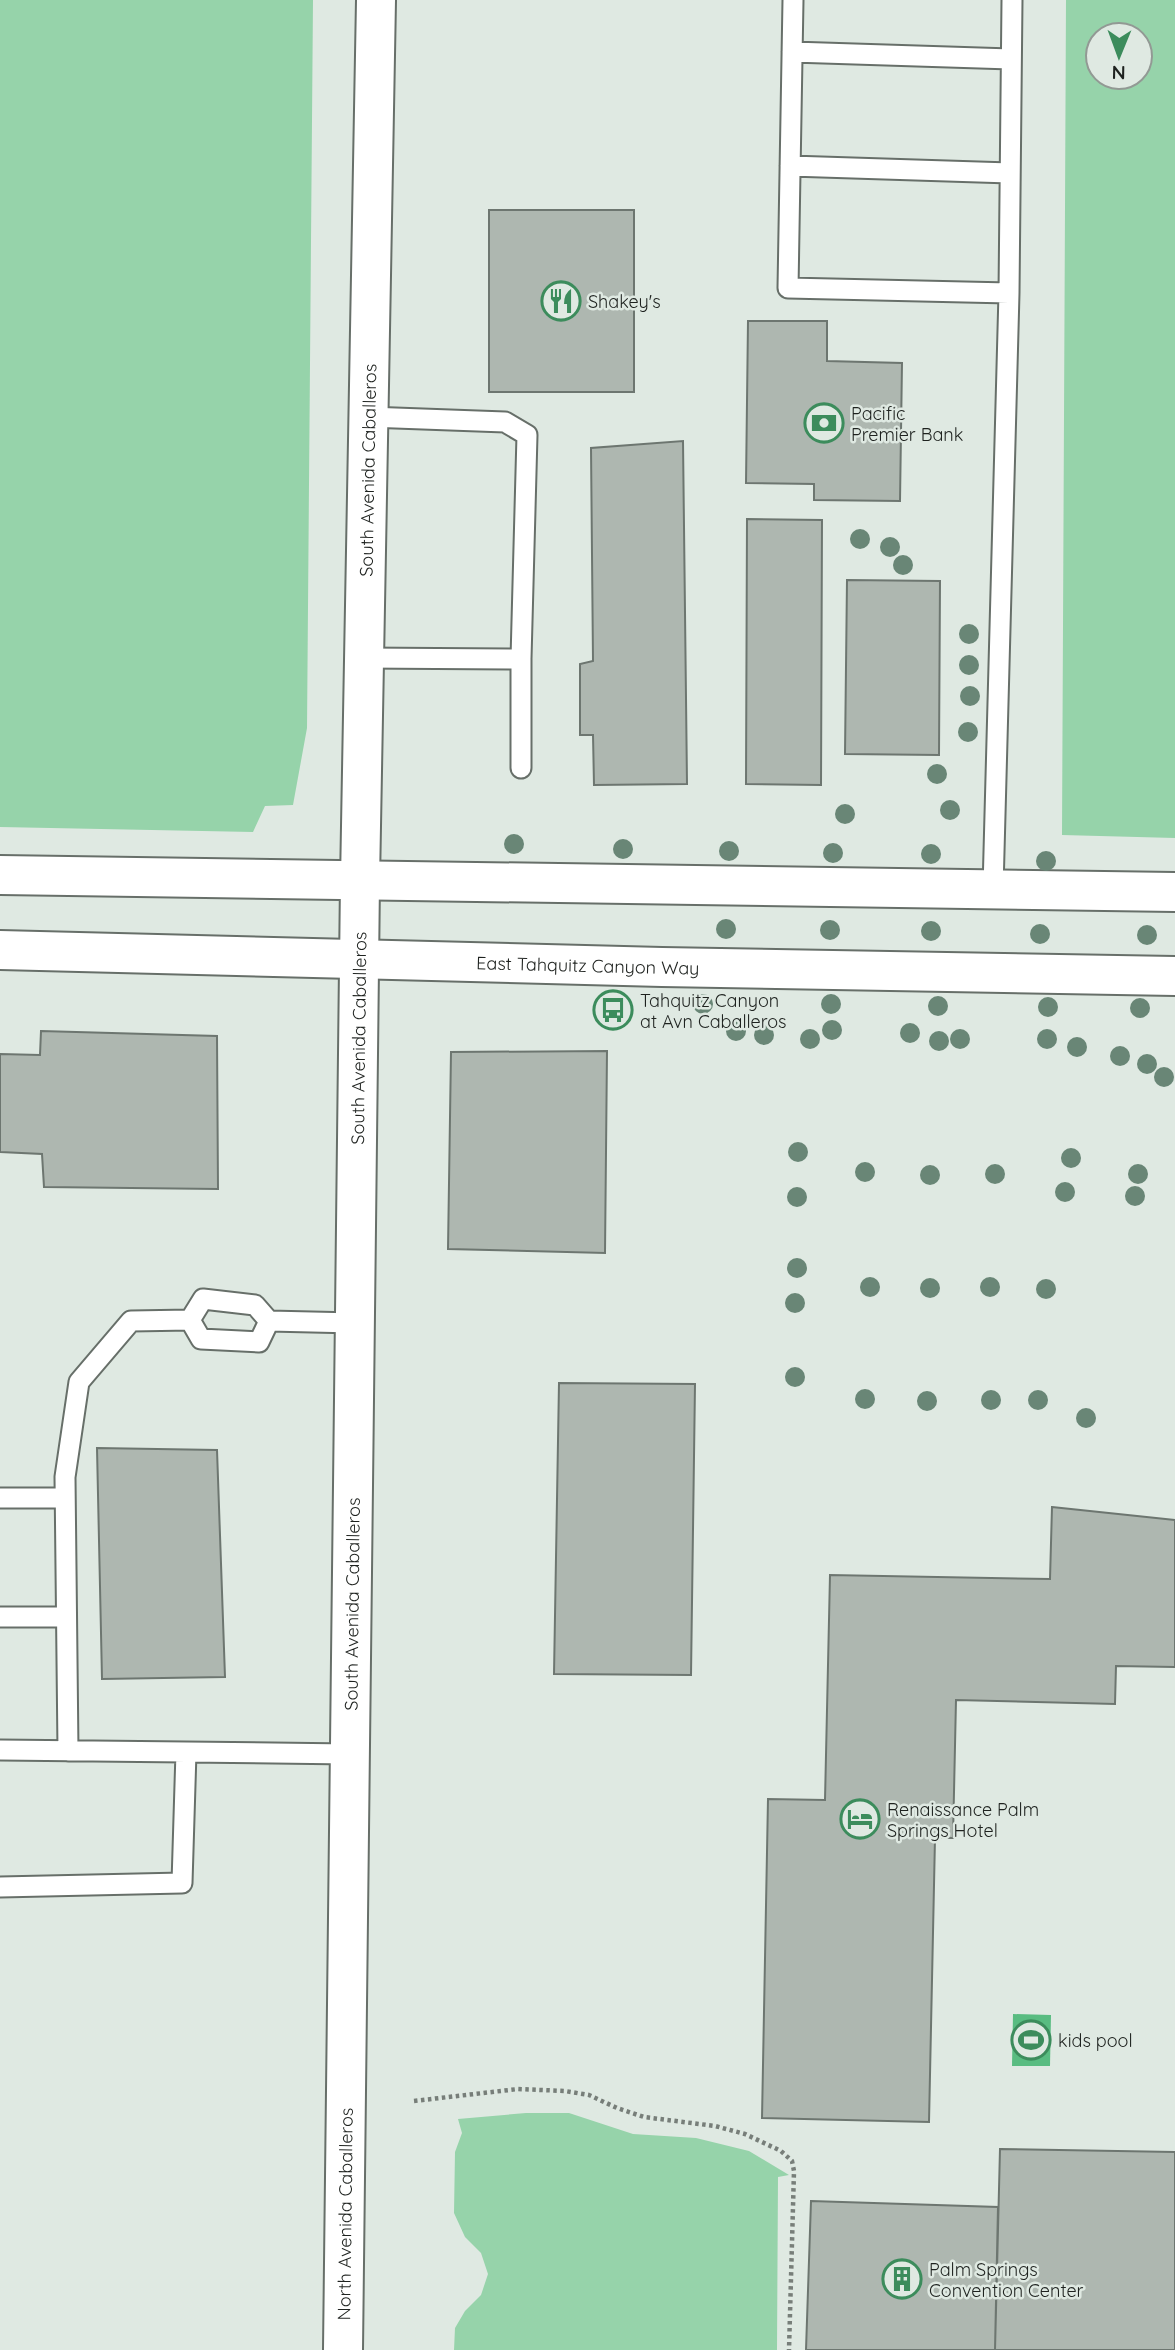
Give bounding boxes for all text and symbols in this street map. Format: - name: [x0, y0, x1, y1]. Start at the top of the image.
- north arrow: [1084, 21, 1154, 91]
- text: N: [1112, 61, 1126, 85]
- restaurant icon: Shakey's: [540, 280, 582, 322]
- place label: Shakey's: [588, 290, 661, 313]
- street label: South Avenida Caballeros: [354, 363, 381, 577]
- bank icon: Pacific Premier Bank: [803, 402, 845, 444]
- place label: Pacific Premier Bank: [851, 402, 963, 446]
- street label: South Avenida Caballeros: [345, 931, 371, 1145]
- street label: East Tahquitz Canyon Way: [476, 951, 700, 979]
- bus stop icon: Tahquitz Canyon at Avn Caballeros: [592, 989, 634, 1031]
- place label: Tahquitz Canyon at Avn Caballeros: [640, 989, 787, 1033]
- street label: South Avenida Caballeros: [339, 1497, 364, 1711]
- hotel icon: Renaissance Palm Springs Hotel: [839, 1798, 881, 1840]
- place label: Renaissance Palm Springs Hotel: [887, 1798, 1039, 1842]
- sports icon: kids pool: [1010, 2019, 1052, 2061]
- place label: kids pool: [1058, 2029, 1133, 2052]
- street label: North Avenida Caballeros: [332, 2108, 357, 2320]
- building icon: Palm Springs Convention Center: [881, 2258, 923, 2300]
- place label: Palm Springs Convention Center: [929, 2258, 1084, 2302]

